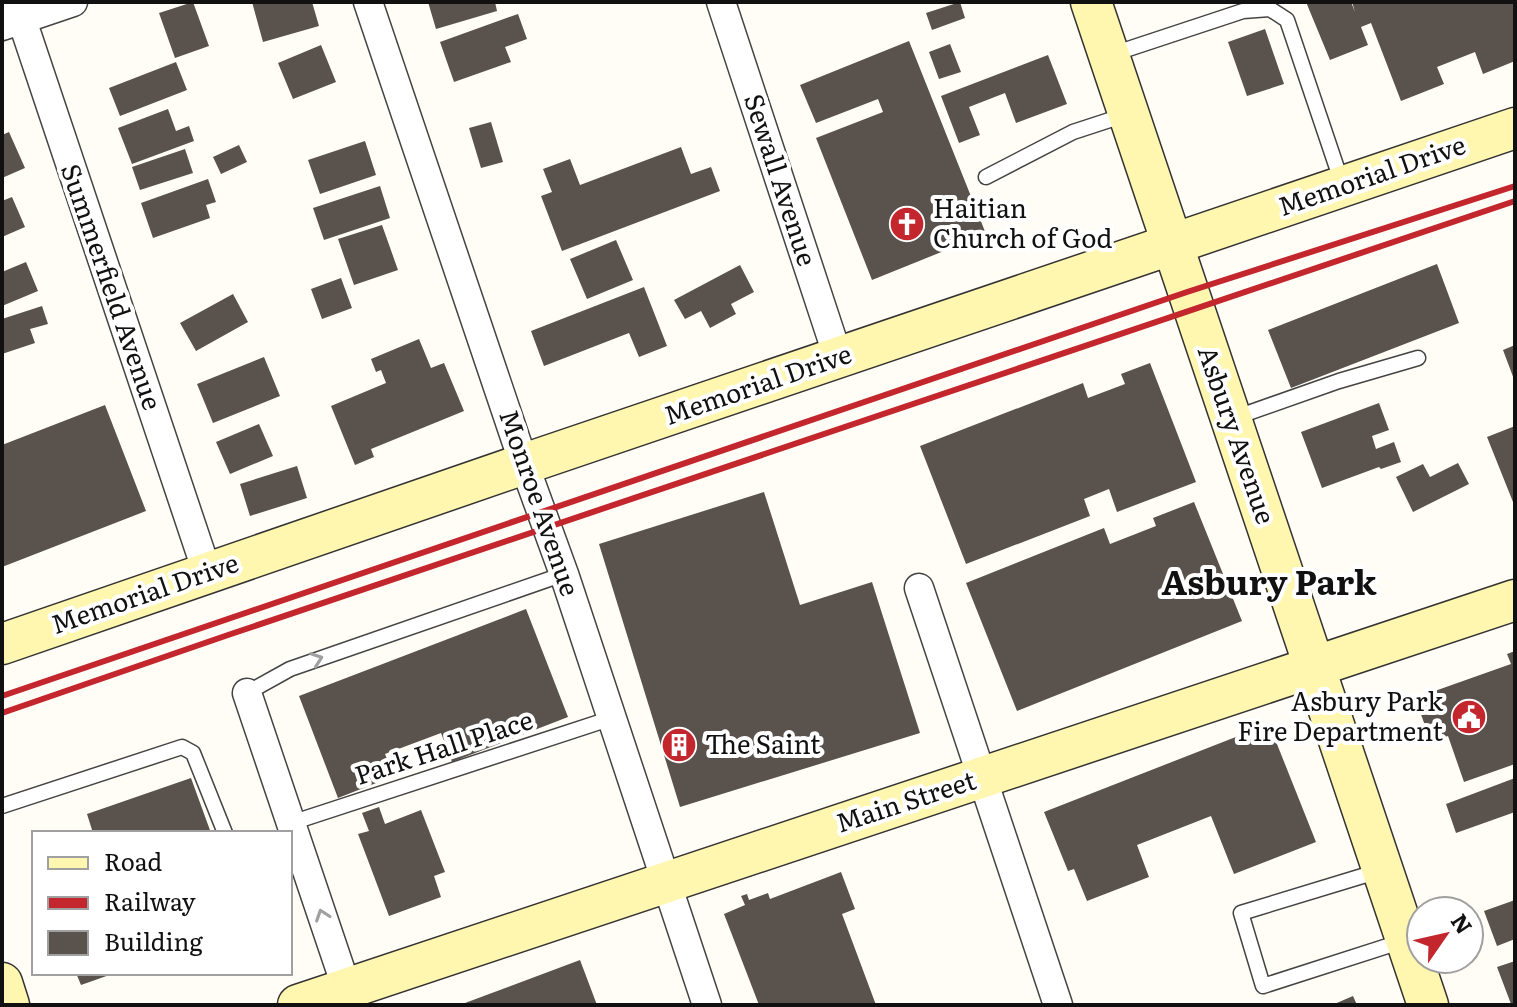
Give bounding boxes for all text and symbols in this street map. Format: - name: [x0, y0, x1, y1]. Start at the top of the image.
- street label: Sewall Avenue: [736, 88, 829, 270]
- street label: Memorial Drive: [1272, 123, 1470, 224]
- street label: Summerfield Avenue: [53, 158, 174, 414]
- place label: Haitian Church of God: [933, 187, 1112, 256]
- church icon: Haitian Church of God: [888, 205, 926, 243]
- street label: Memorial Drive: [658, 332, 856, 433]
- street label: Asbury Avenue: [1190, 340, 1287, 529]
- street label: Monroe Avenue: [491, 404, 592, 601]
- street label: Memorial Drive: [45, 541, 243, 642]
- district label: Asbury Park: [1161, 555, 1377, 605]
- one-way arrow: [309, 653, 323, 669]
- place label: Asbury Park Fire Department: [1237, 680, 1444, 749]
- street label: Park Hall Place: [349, 698, 537, 793]
- public building icon: Asbury Park Fire Department: [1450, 698, 1488, 736]
- place label: The Saint: [705, 723, 821, 762]
- building icon: The Saint: [660, 726, 698, 764]
- street label: Main Street: [830, 759, 981, 841]
- legend: [32, 831, 292, 975]
- text: Road: [104, 843, 163, 878]
- text: Railway: [104, 883, 196, 918]
- north arrow: [1405, 895, 1485, 975]
- text: N: [1444, 906, 1482, 940]
- one-way arrow: [315, 909, 331, 923]
- text: Building: [104, 923, 203, 958]

